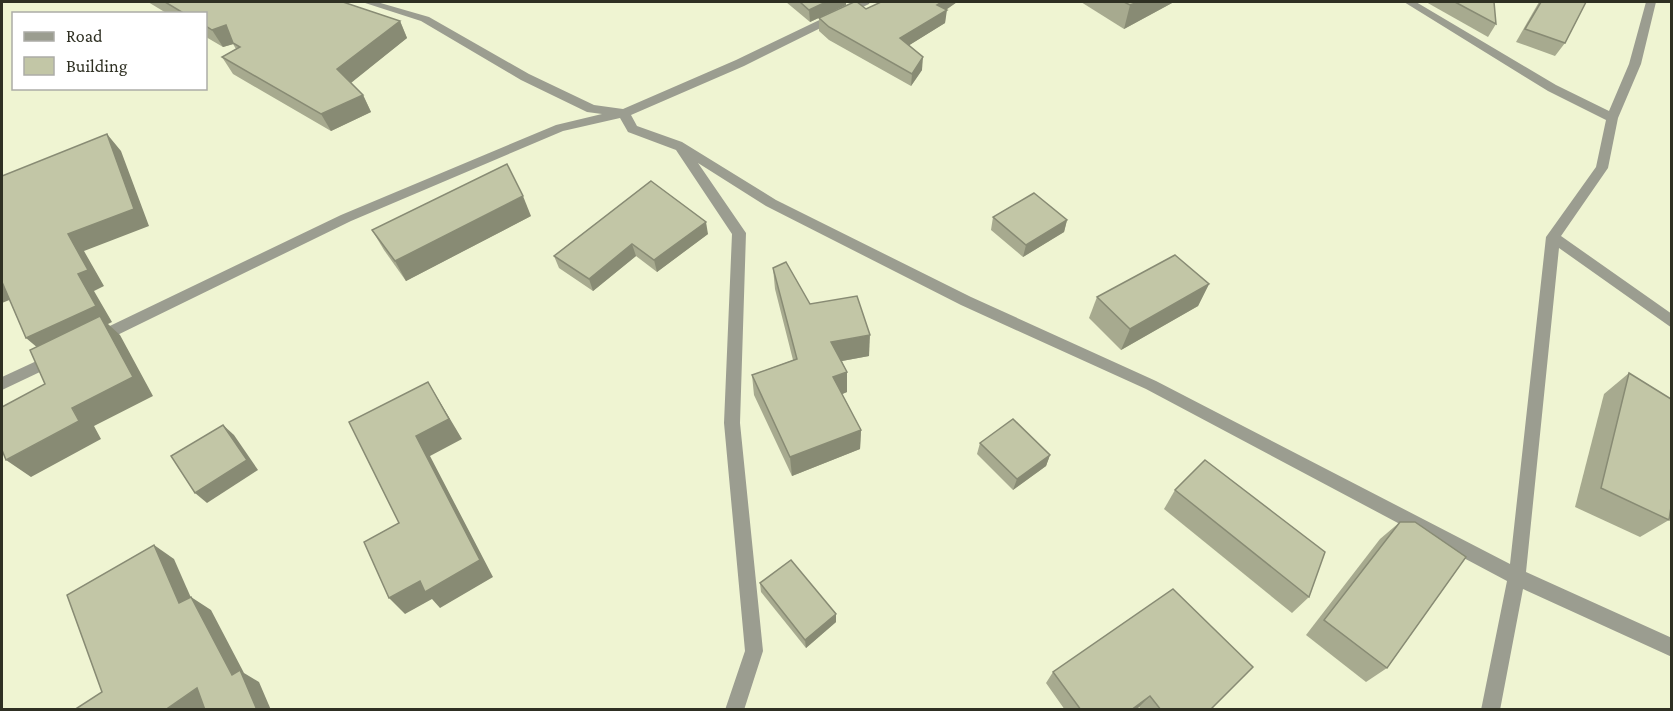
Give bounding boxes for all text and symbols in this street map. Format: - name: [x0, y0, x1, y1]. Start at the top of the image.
- legend: [12, 12, 207, 90]
- text: Road: [66, 26, 103, 46]
- text: Building: [66, 56, 128, 76]

